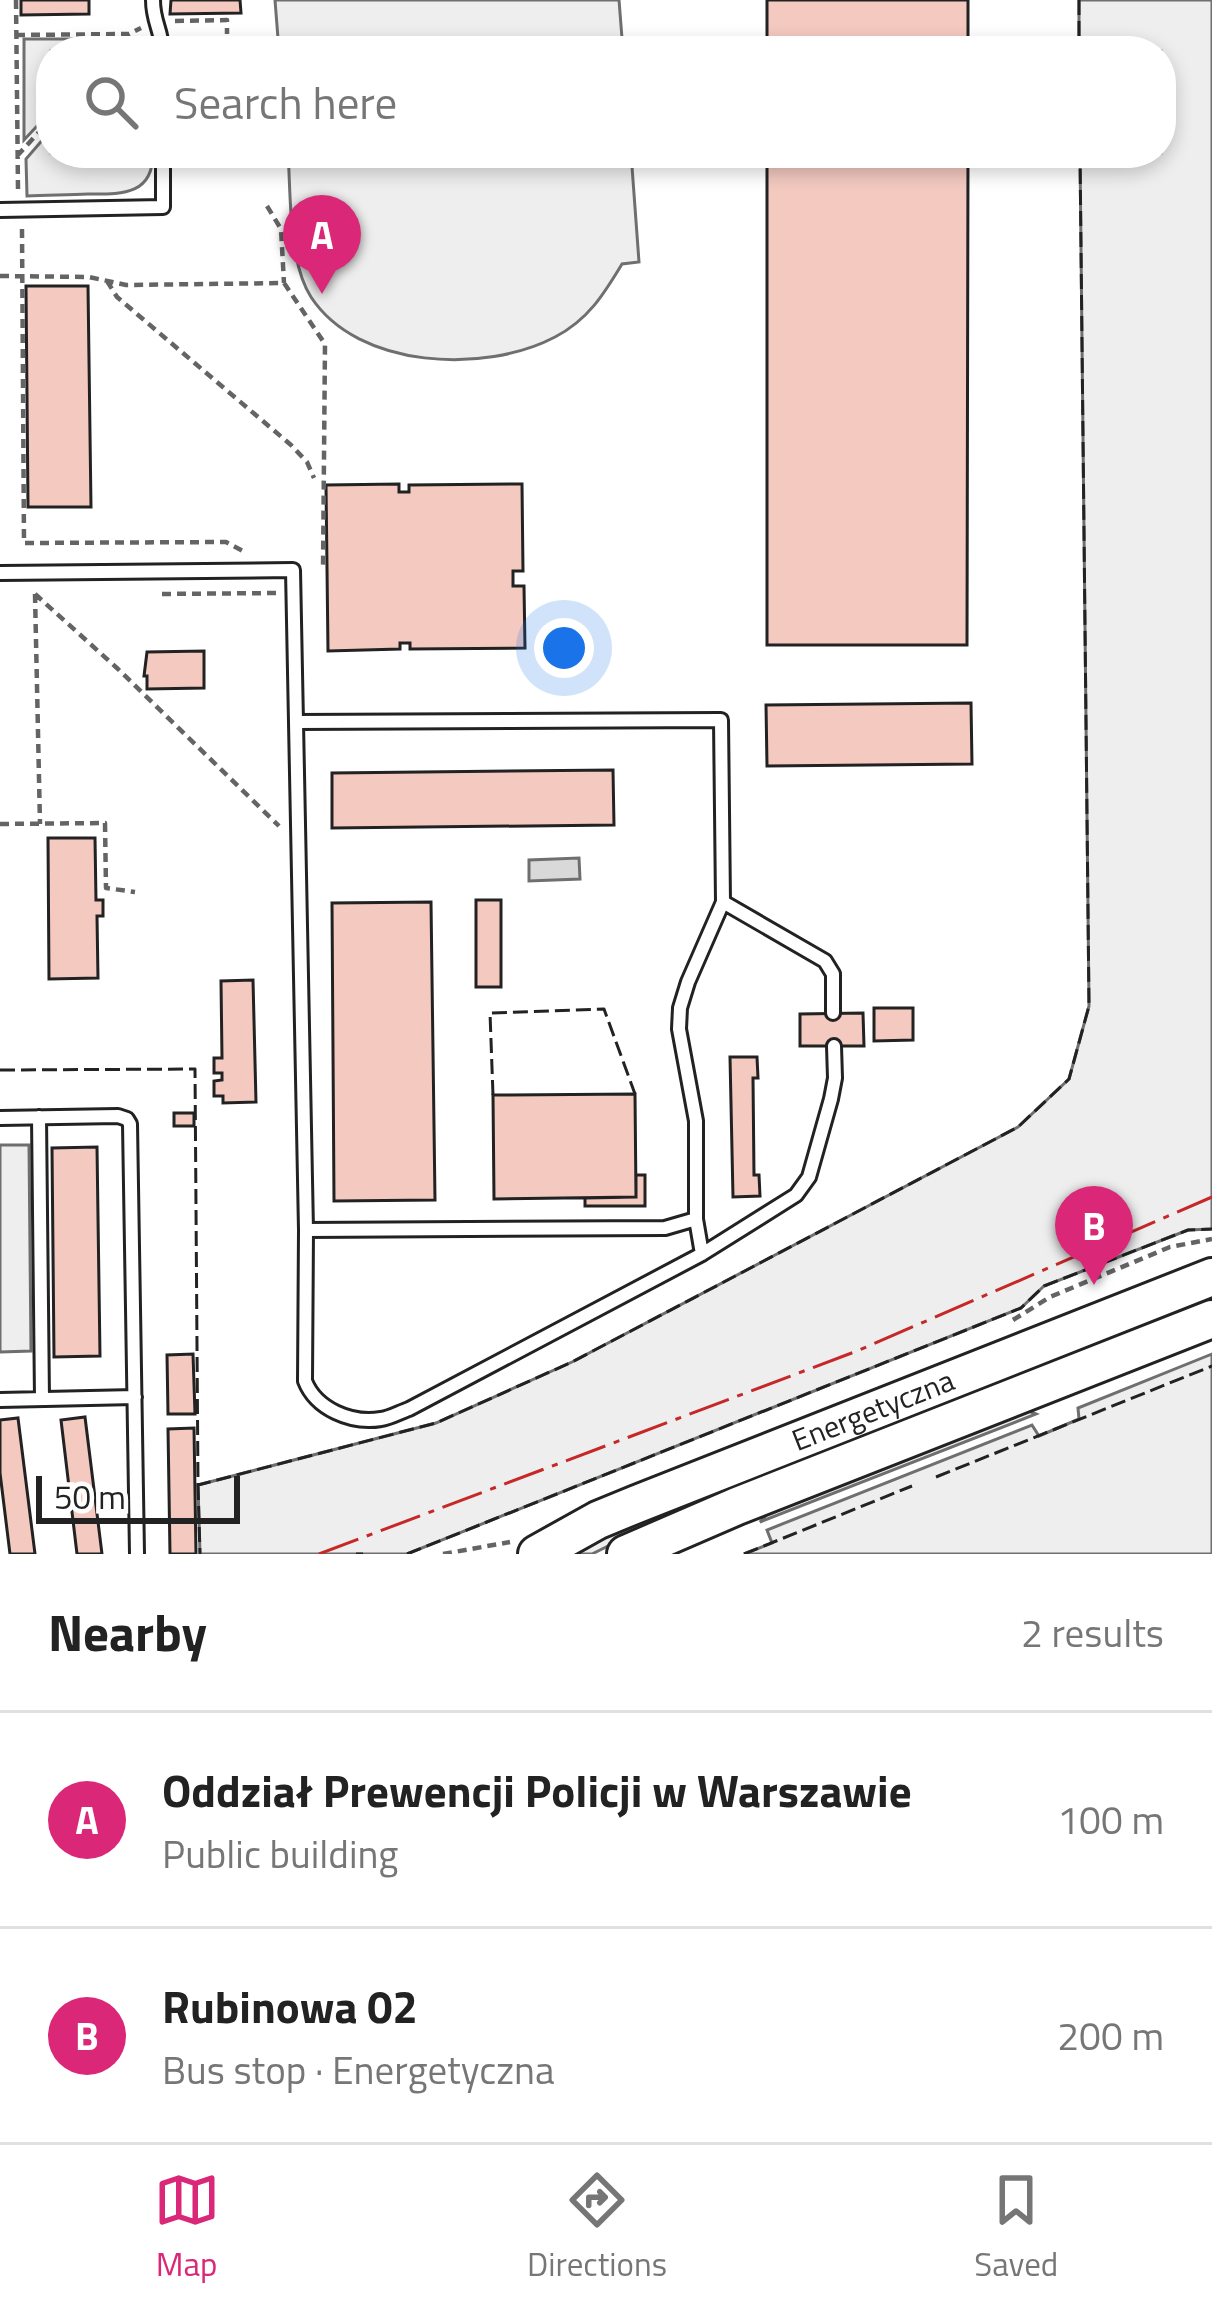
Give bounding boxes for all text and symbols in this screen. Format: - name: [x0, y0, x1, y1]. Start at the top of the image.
- search box: [36, 36, 1176, 168]
- text: Search here: [174, 68, 397, 136]
- icon: search: [78, 69, 144, 135]
- pin: A: [283, 195, 361, 294]
- your location: [534, 618, 594, 678]
- pin: B: [1055, 1186, 1133, 1285]
- street label: Energetyczna: [785, 1357, 961, 1463]
- scale bar: [36, 1470, 240, 1523]
- text: 50 m: [54, 1472, 126, 1522]
- text: Nearby: [48, 1593, 207, 1671]
- text: 2 results: [1021, 1603, 1164, 1662]
- text: Oddział Prewencji Policji w Warszawie: [162, 1756, 912, 1824]
- text: A: [75, 1790, 99, 1849]
- text: 100 m: [1057, 1790, 1164, 1849]
- text: Public building: [162, 1824, 398, 1883]
- text: Rubinowa 02: [162, 1972, 418, 2040]
- text: B: [75, 2006, 99, 2065]
- text: 200 m: [1057, 2006, 1164, 2065]
- text: Bus stop · Energetyczna: [162, 2040, 555, 2099]
- tab: Map: [154, 2167, 220, 2289]
- tab: Directions: [527, 2167, 667, 2289]
- tab: Saved: [974, 2167, 1058, 2289]

